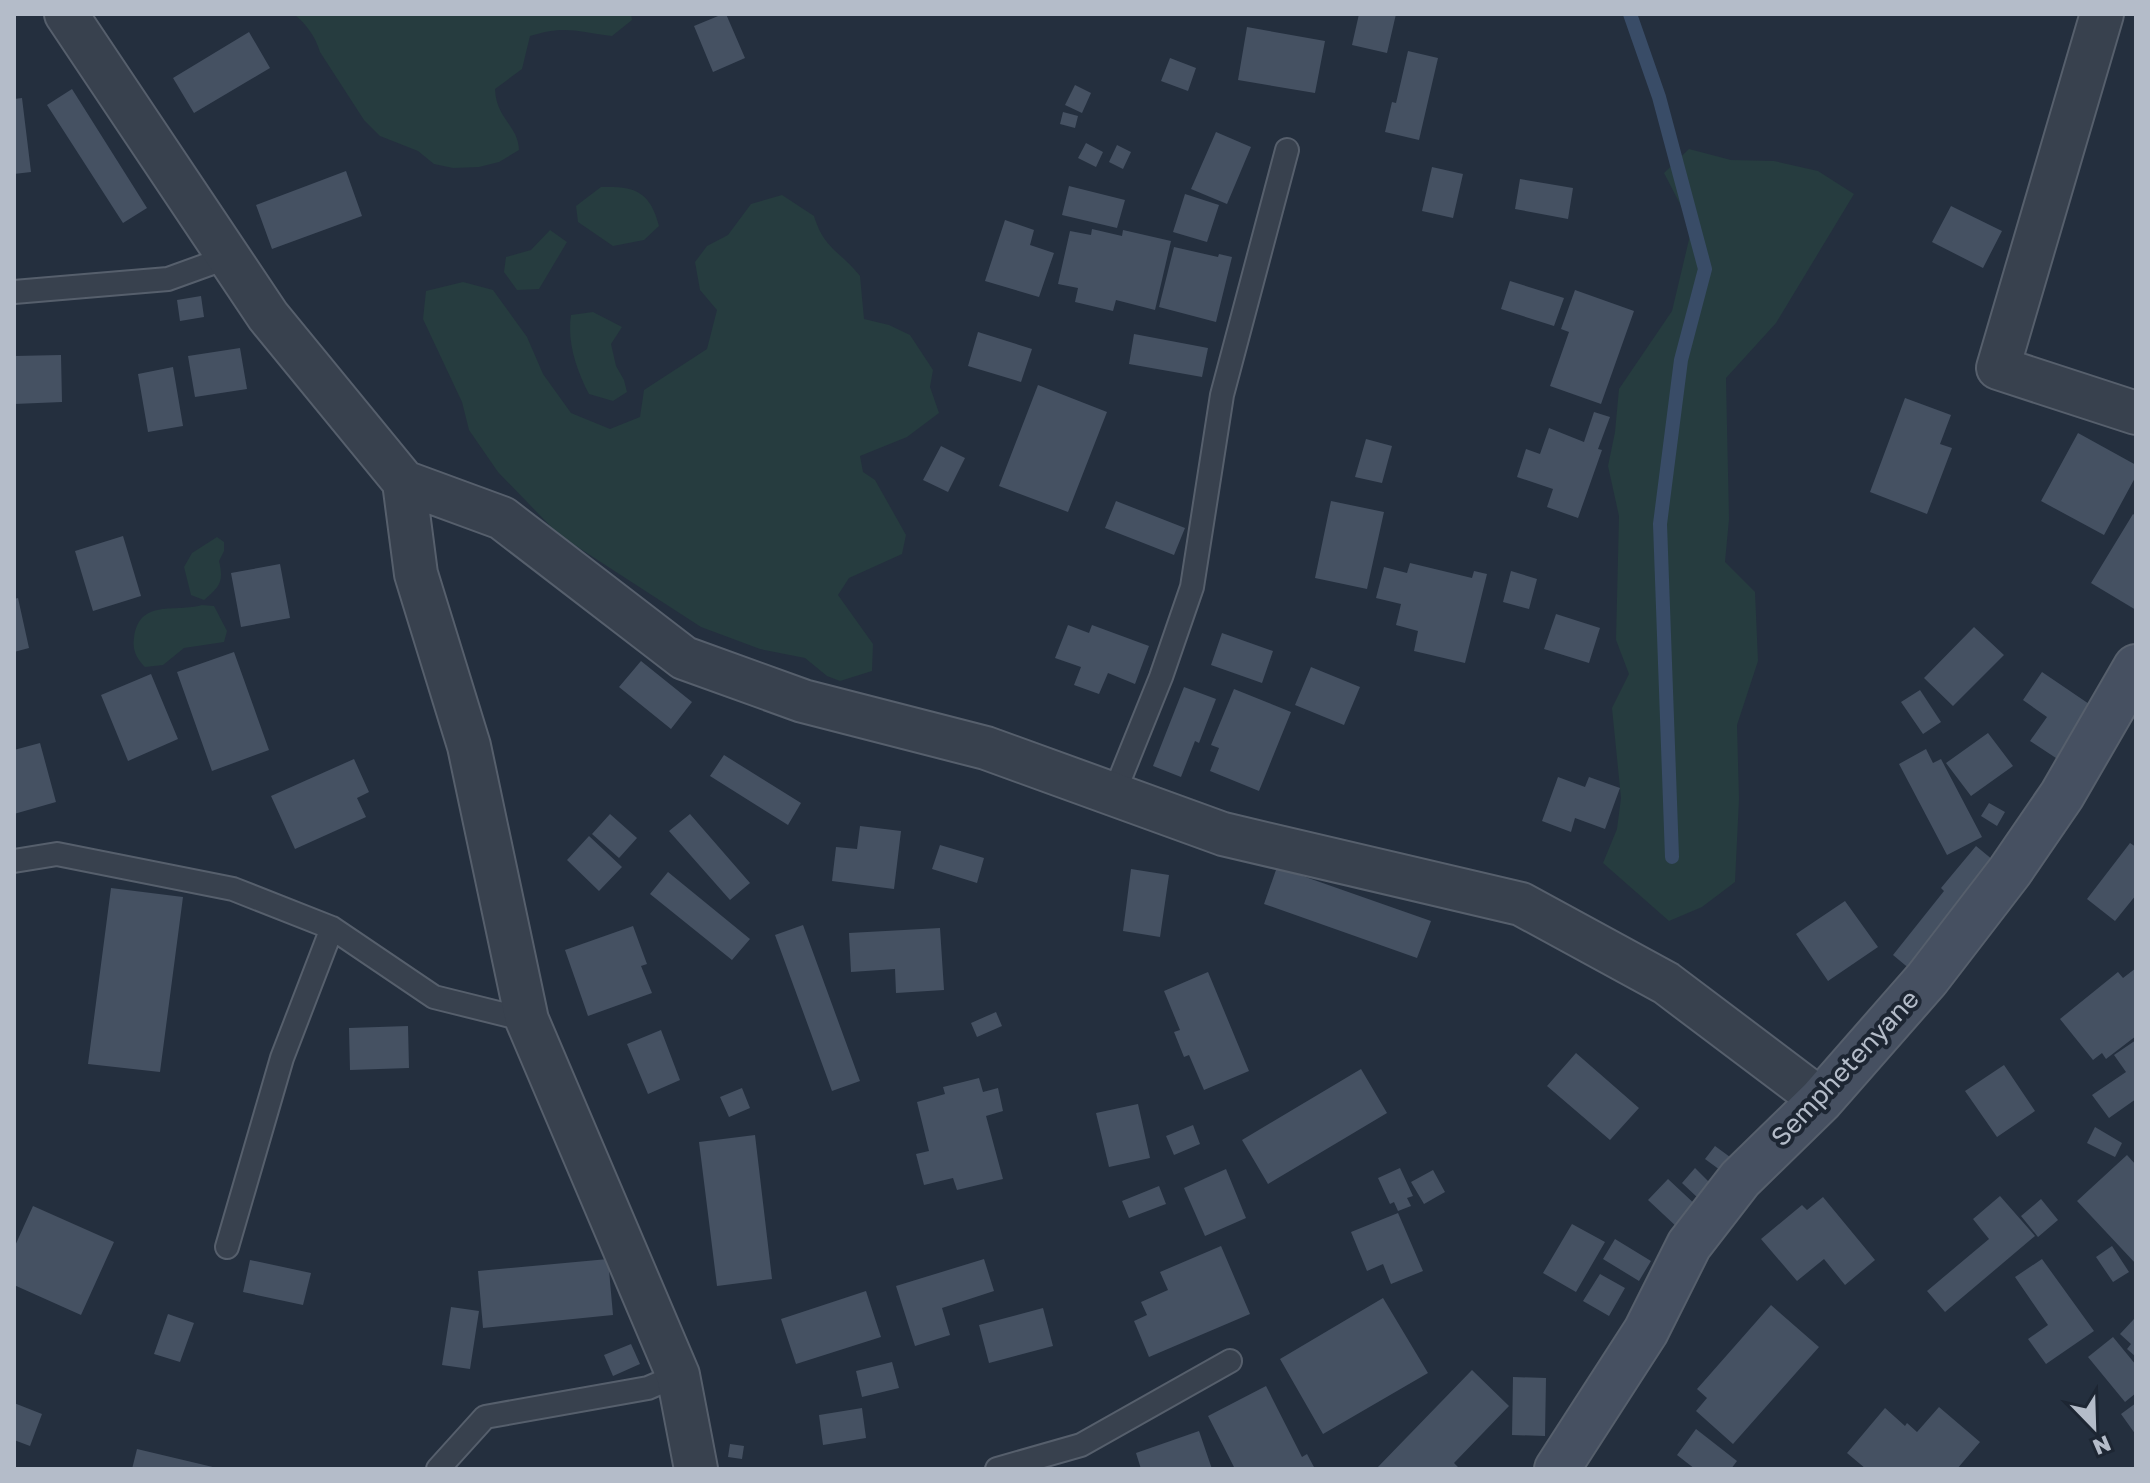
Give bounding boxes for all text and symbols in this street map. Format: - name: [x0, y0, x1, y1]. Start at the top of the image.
- street label: Semphetenyane: [1764, 983, 1925, 1152]
- north arrow: [2054, 1387, 2134, 1467]
- text: N: [2089, 1430, 2115, 1462]

